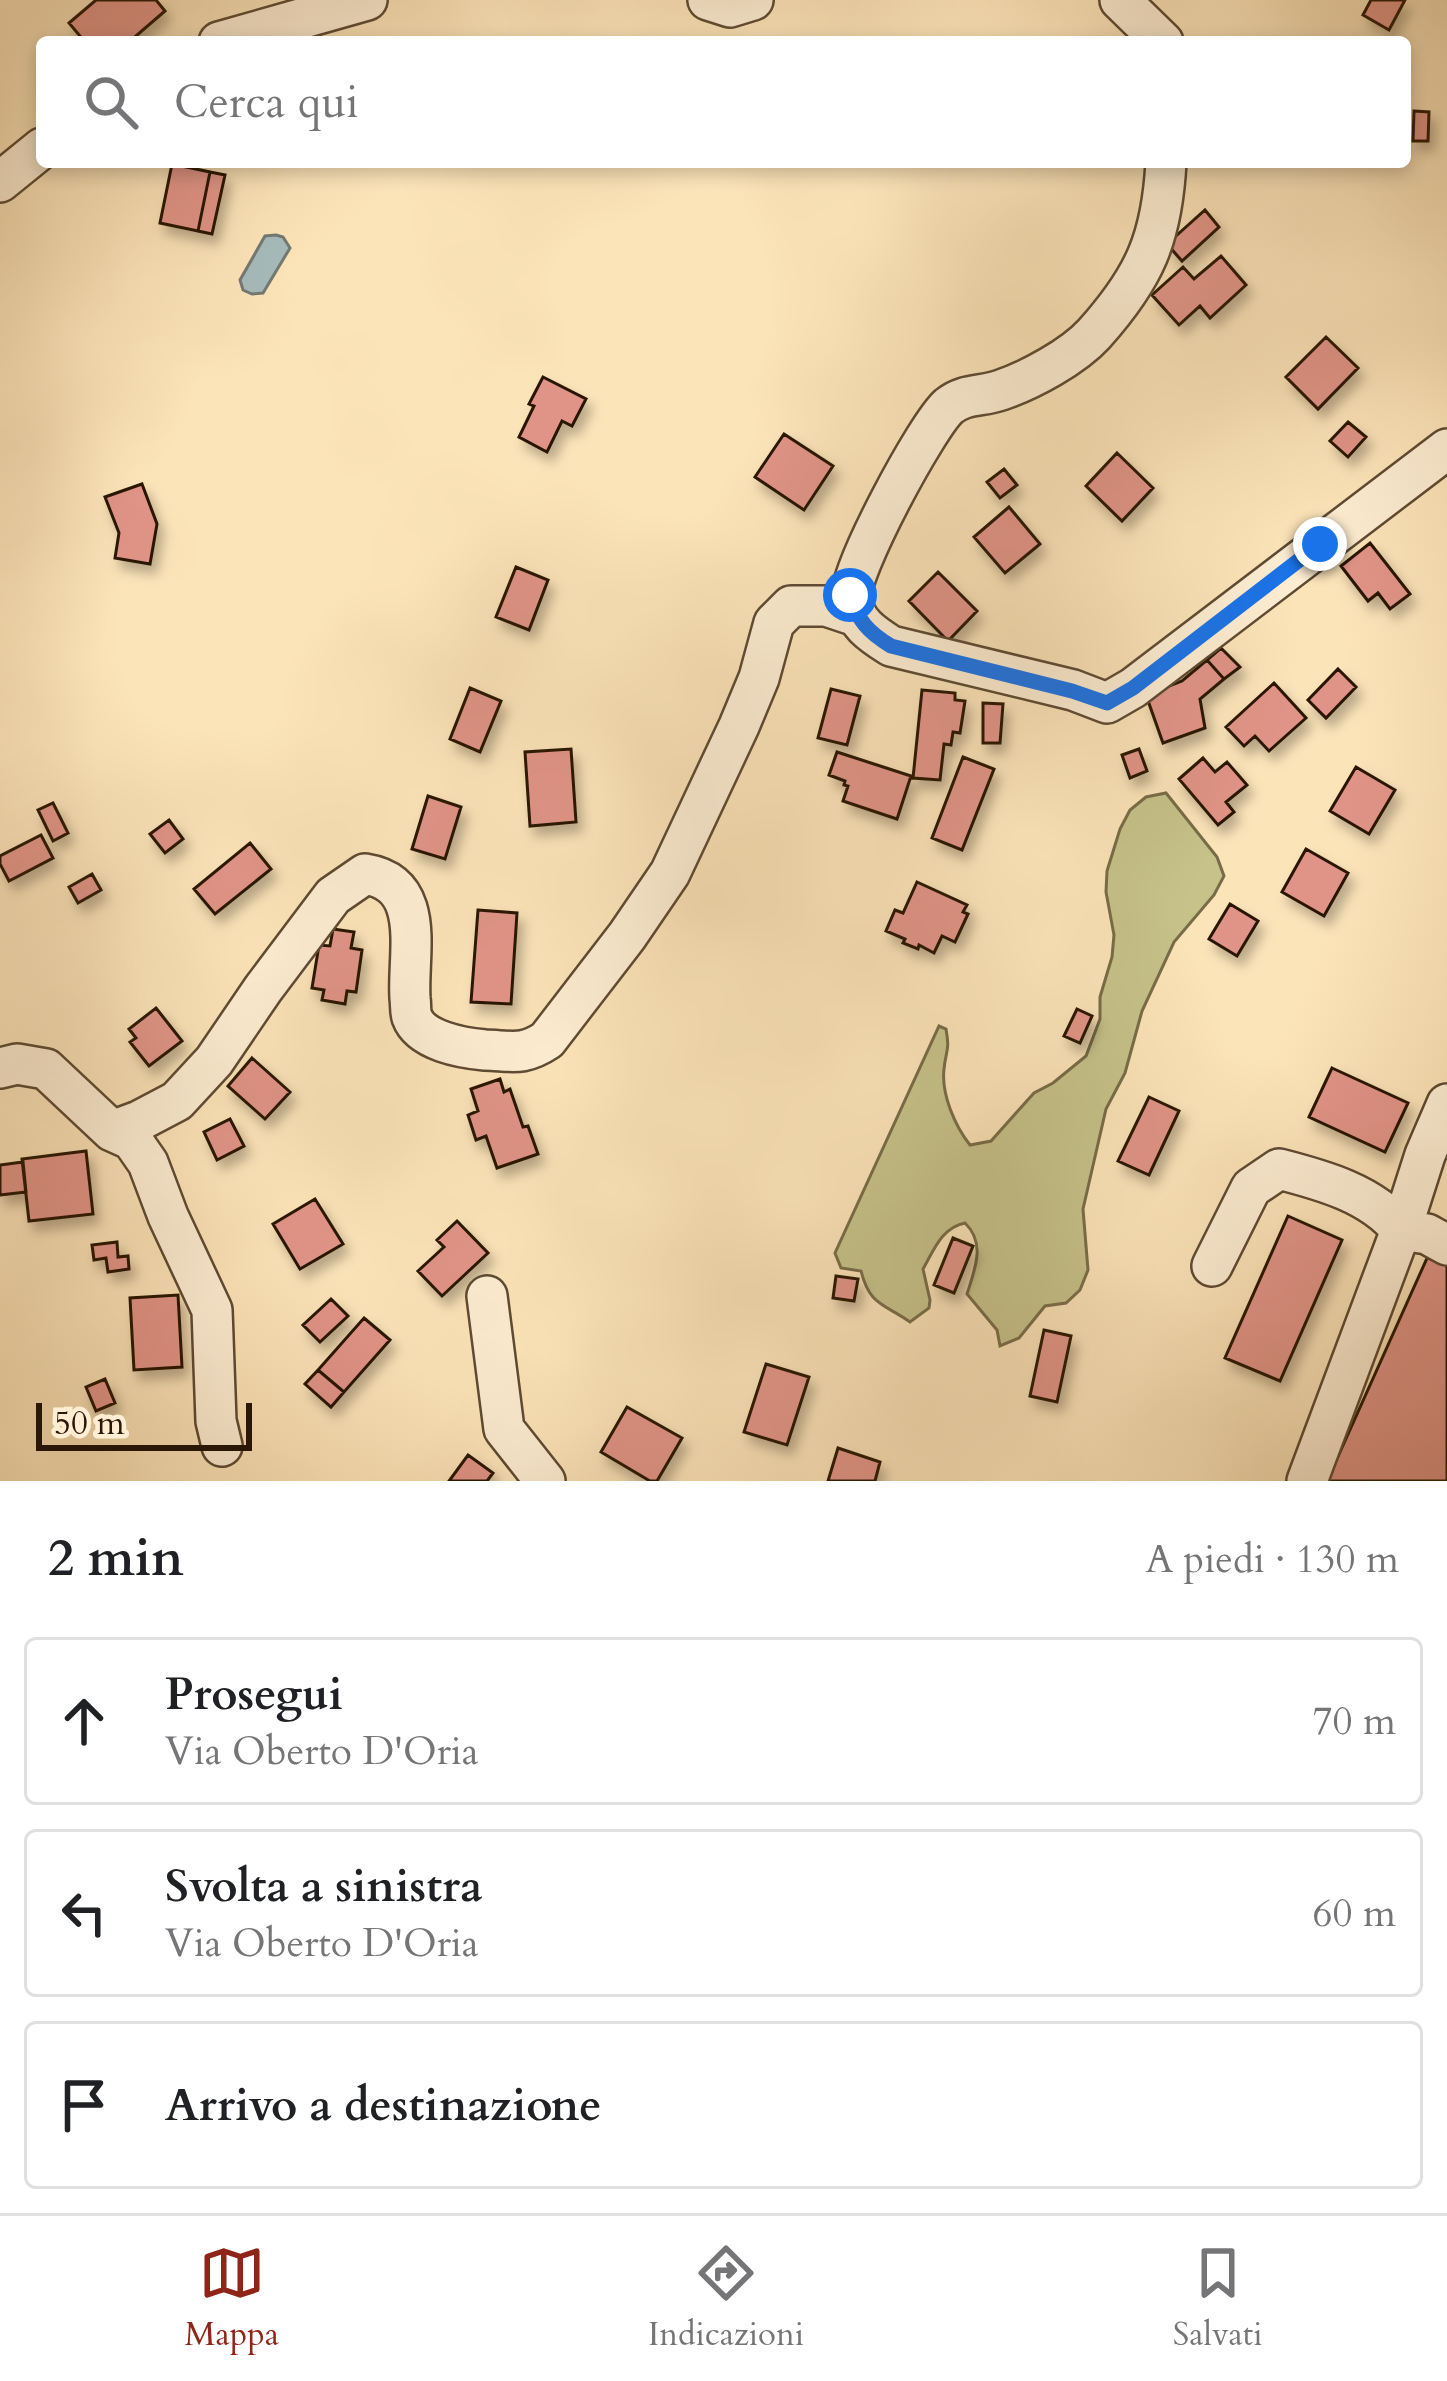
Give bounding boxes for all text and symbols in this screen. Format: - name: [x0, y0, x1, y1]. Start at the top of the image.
- search box: [36, 36, 1411, 168]
- icon: search: [78, 69, 144, 135]
- text: Cerca qui: [174, 72, 359, 133]
- route end: [1293, 517, 1347, 571]
- route start: [823, 568, 877, 622]
- scale bar: [36, 1397, 252, 1450]
- text: 50 m: [54, 1401, 125, 1446]
- text: 2 min: [48, 1524, 184, 1594]
- text: A piedi · 130 m: [1145, 1533, 1399, 1586]
- text: Prosegui: [165, 1664, 343, 1725]
- icon: ahead: [51, 1688, 117, 1754]
- text: 70 m: [1313, 1695, 1396, 1748]
- text: Via Oberto D'Oria: [165, 1725, 479, 1778]
- text: Svolta a sinistra: [165, 1856, 483, 1917]
- icon: left: [51, 1880, 117, 1946]
- text: 60 m: [1313, 1887, 1396, 1940]
- text: Via Oberto D'Oria: [165, 1917, 479, 1970]
- icon: arrive: [51, 2072, 117, 2138]
- text: Arrivo a destinazione: [165, 2075, 602, 2136]
- tab: Mappa: [184, 2240, 279, 2357]
- tab: Indicazioni: [648, 2240, 804, 2357]
- tab: Salvati: [1173, 2240, 1263, 2357]

